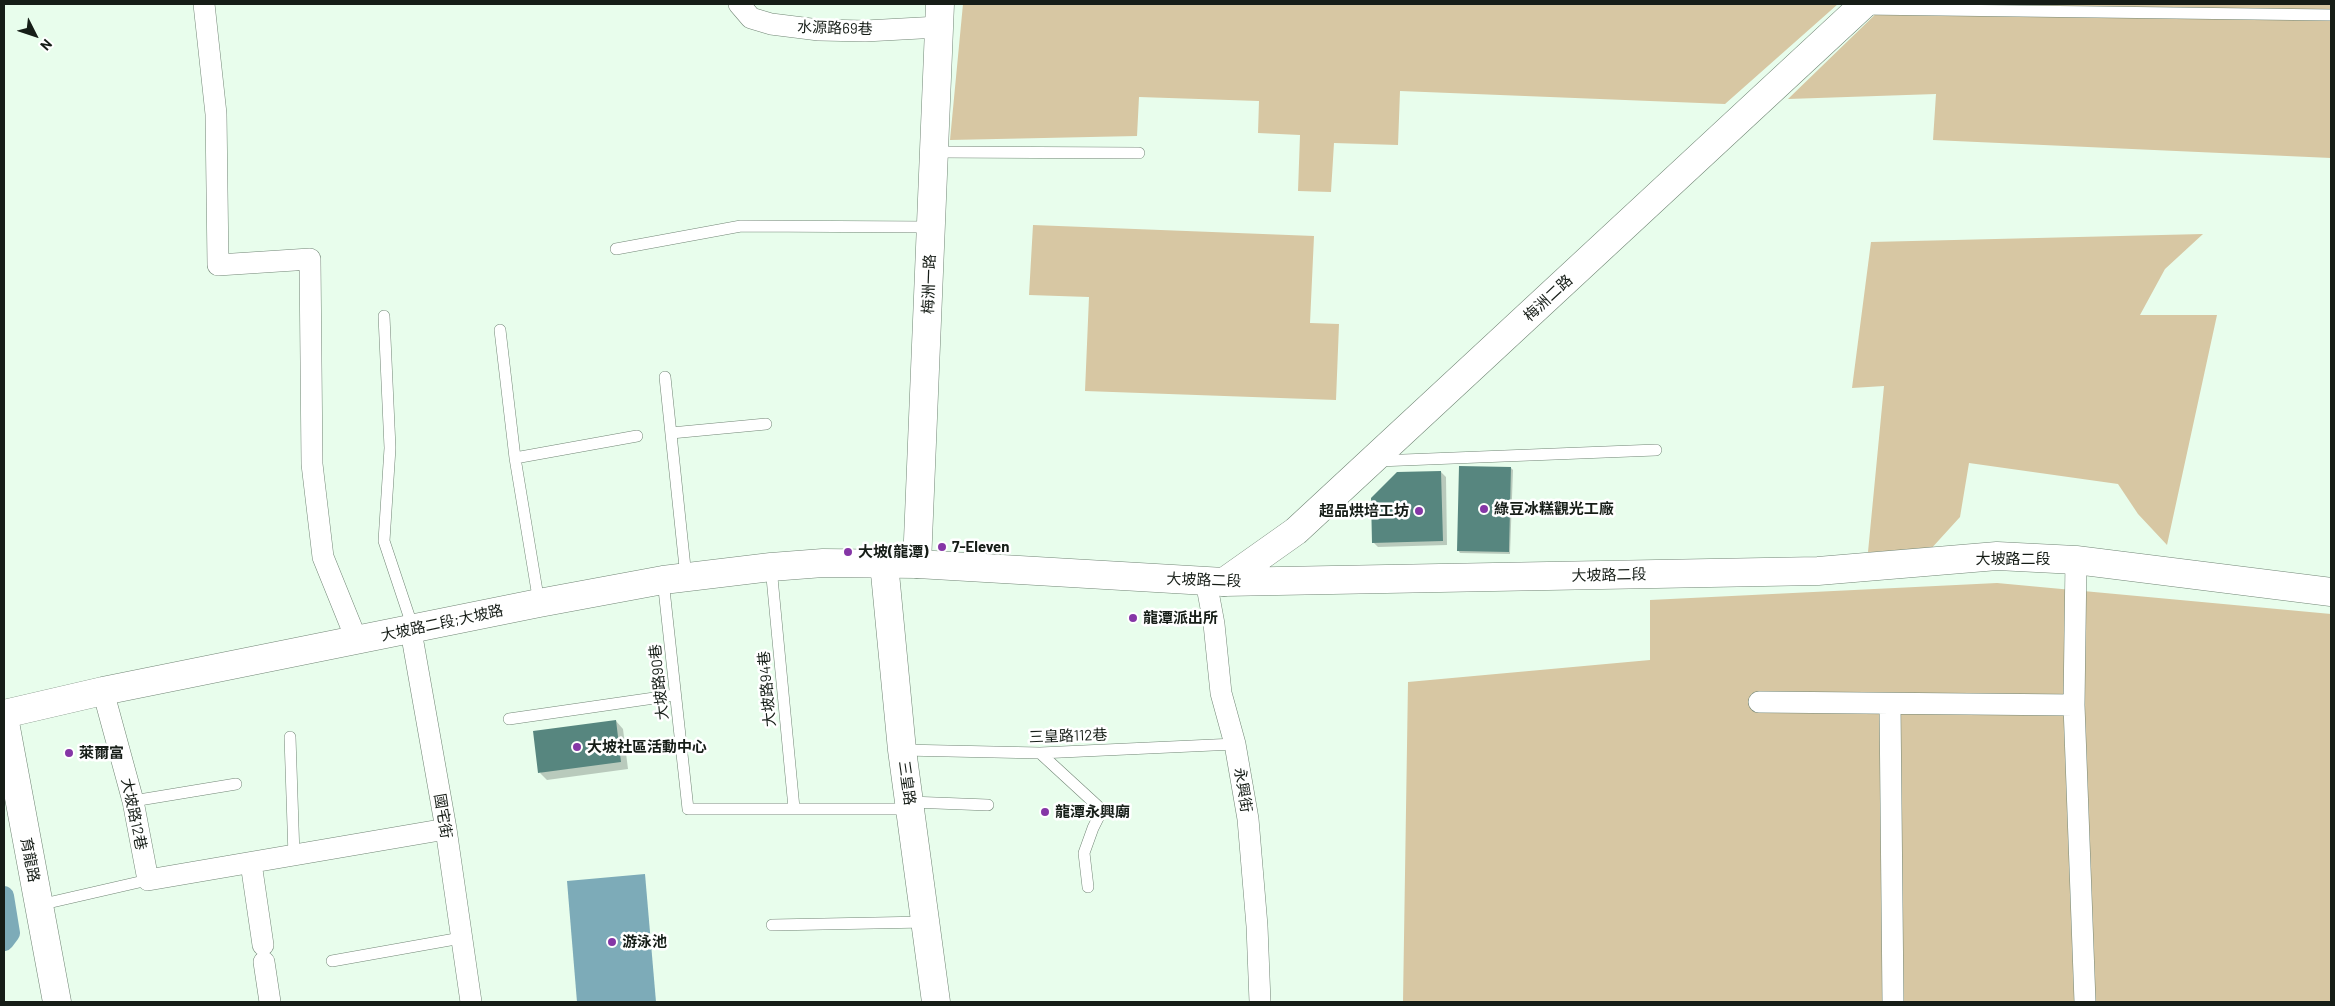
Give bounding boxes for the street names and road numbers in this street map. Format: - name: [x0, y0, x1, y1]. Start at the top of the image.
- street label: 水源路69巷: [797, 18, 873, 38]
- street label: 梅洲一路: [919, 254, 939, 314]
- street label: 梅洲二路: [1520, 271, 1576, 325]
- street label: 大坡路二段: [1976, 550, 2050, 568]
- street label: 大坡路二段: [1571, 565, 1647, 585]
- street label: 大坡路二段: [1166, 570, 1242, 590]
- street label: 大坡路二段;大坡路: [379, 601, 505, 645]
- street label: 大坡路90巷: [646, 643, 672, 721]
- street label: 大坡路94巷: [755, 650, 779, 728]
- street label: 三皇路112巷: [1028, 726, 1108, 746]
- street label: 三皇路: [895, 759, 919, 807]
- street label: 永興街: [1231, 766, 1255, 814]
- street label: 大坡路12巷: [118, 776, 150, 852]
- street label: 國宅街: [431, 792, 455, 840]
- street label: 育龍路: [17, 836, 43, 884]

